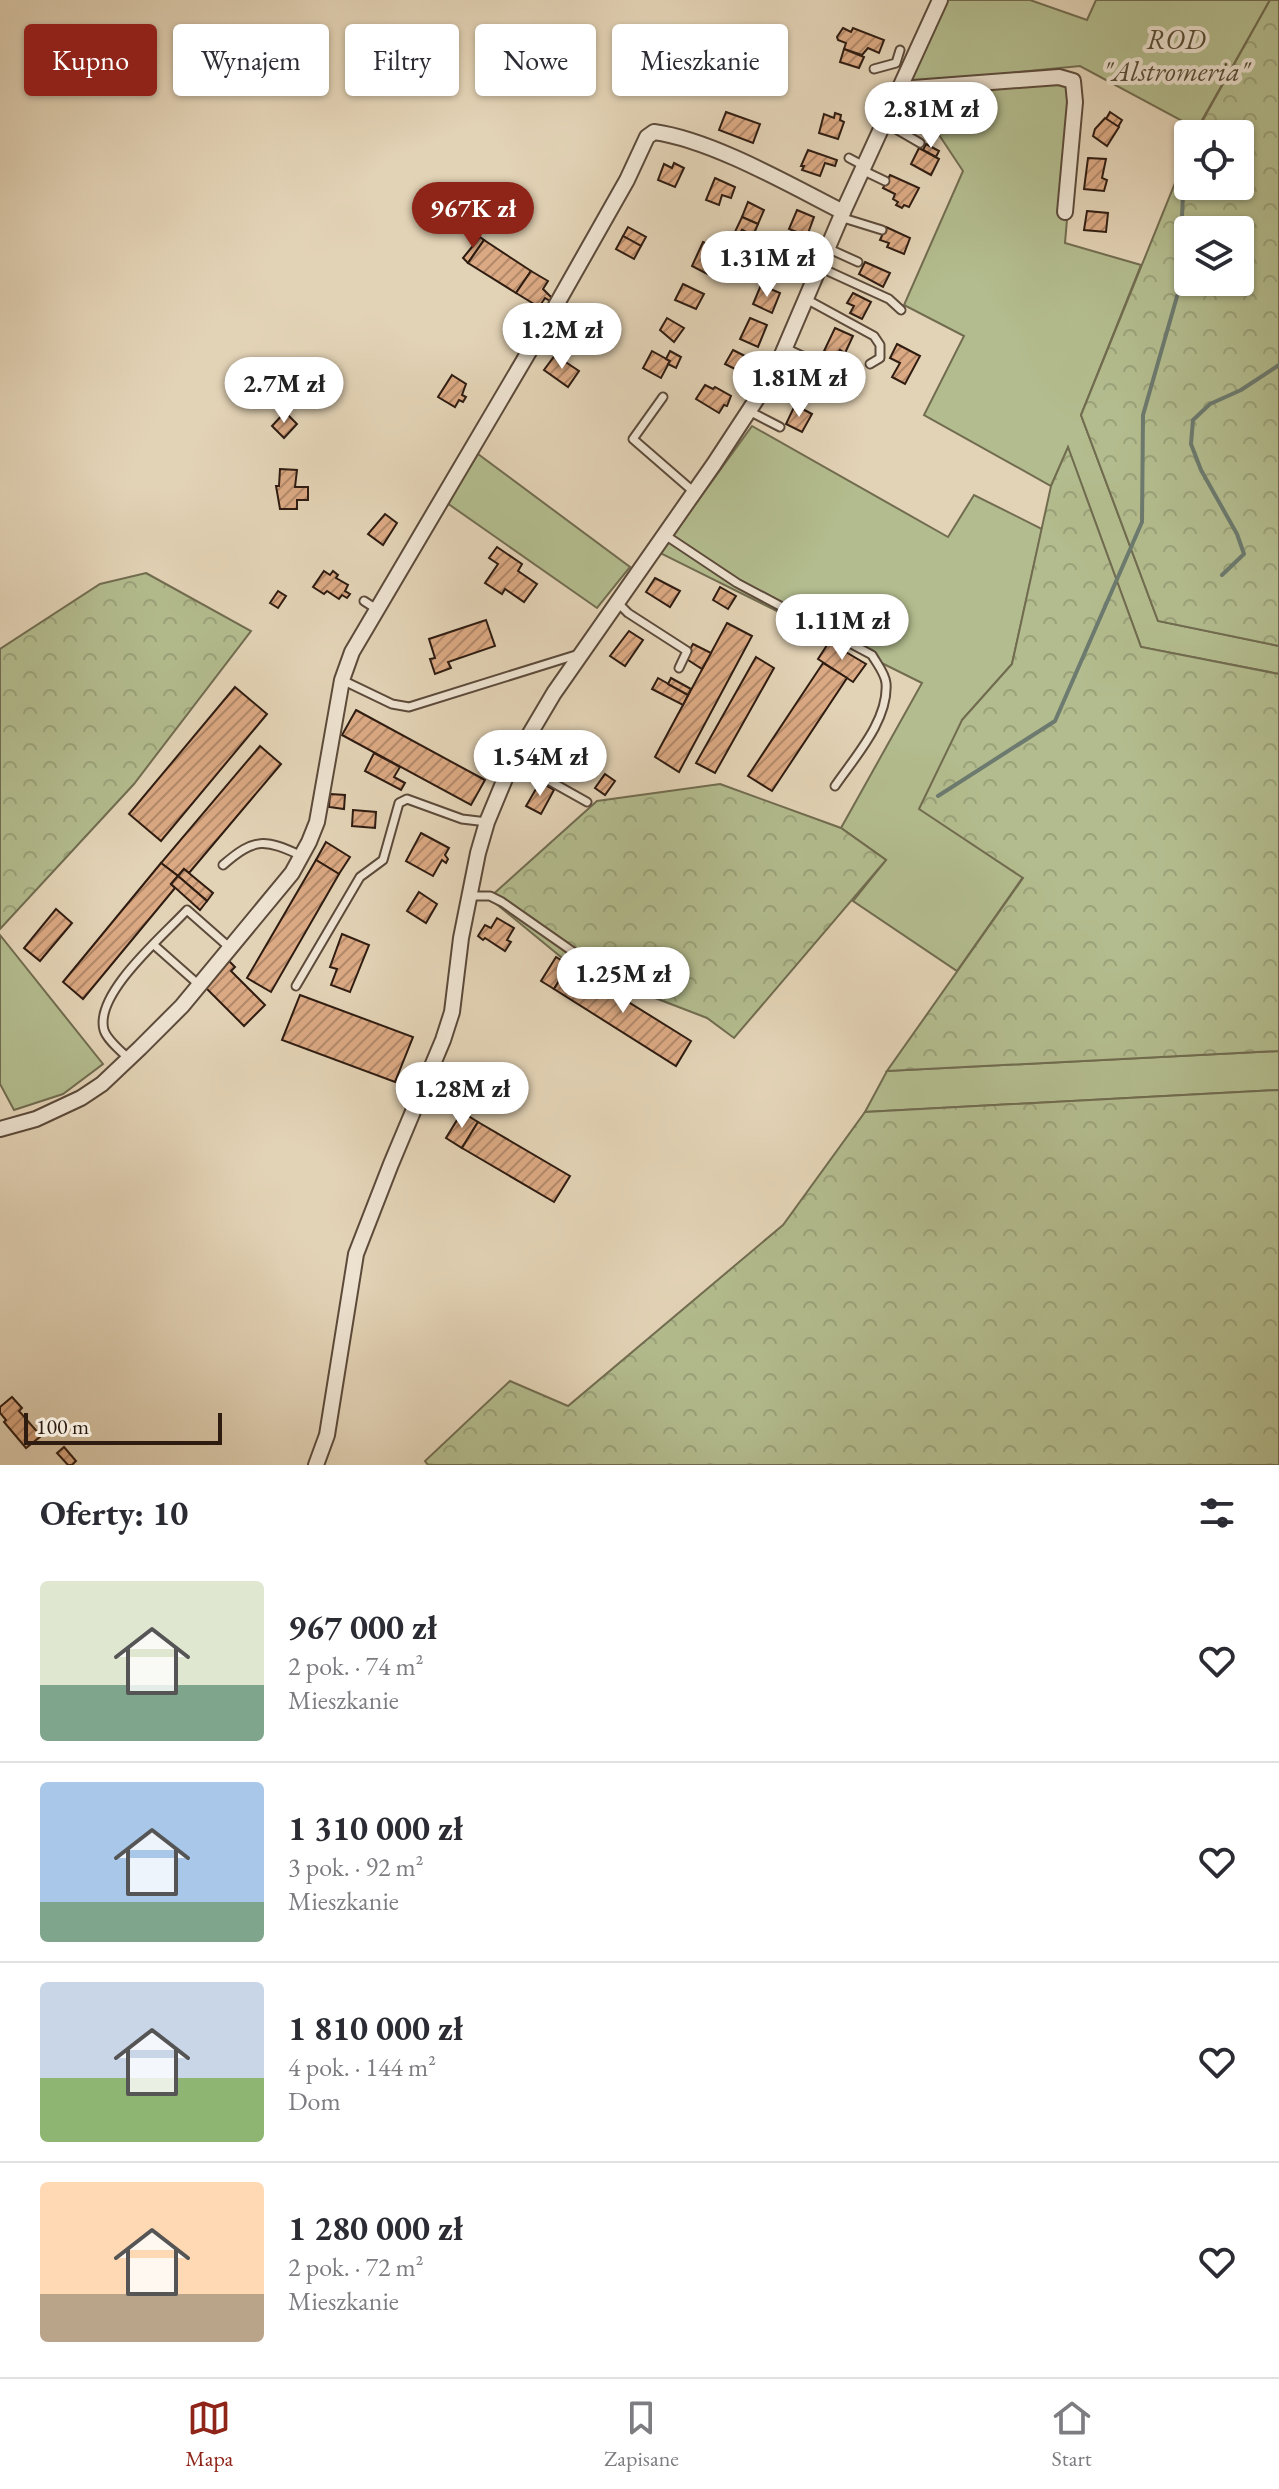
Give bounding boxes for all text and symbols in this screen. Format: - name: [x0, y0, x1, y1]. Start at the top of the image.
- park label: ROD "Alstromeria": [1103, 21, 1252, 89]
- chip: Kupno: [24, 24, 157, 96]
- chip: Wynajem: [173, 24, 329, 96]
- chip: Filtry: [345, 24, 459, 96]
- chip: Nowe: [475, 24, 596, 96]
- chip: Mieszkanie: [612, 24, 788, 96]
- pin: 2.81M zł: [848, 82, 1014, 150]
- text: 2.81M zł: [883, 91, 979, 125]
- map controls: [1174, 120, 1254, 296]
- button: locate: [1174, 120, 1254, 200]
- pin: 967K zł: [399, 182, 547, 250]
- text: 967K zł: [430, 191, 516, 225]
- button: layers: [1174, 216, 1254, 296]
- pin: 1.31M zł: [684, 231, 850, 299]
- text: 1.31M zł: [719, 240, 815, 274]
- pin: 1.2M zł: [488, 303, 636, 371]
- text: 1.2M zł: [521, 312, 603, 346]
- pin: 1.81M zł: [716, 351, 882, 419]
- pin: 2.7M zł: [210, 357, 358, 425]
- text: 1.81M zł: [751, 360, 847, 394]
- text: 2.7M zł: [243, 366, 325, 400]
- pin: 1.11M zł: [759, 594, 925, 662]
- text: 1.11M zł: [794, 603, 890, 637]
- pin: 1.54M zł: [457, 730, 623, 798]
- text: 1.54M zł: [492, 739, 588, 773]
- pin: 1.25M zł: [540, 947, 706, 1015]
- text: 1.25M zł: [575, 956, 671, 990]
- pin: 1.28M zł: [379, 1062, 545, 1130]
- text: 1.28M zł: [414, 1071, 510, 1105]
- scale bar: [24, 1409, 222, 1445]
- text: 100 m: [36, 1412, 89, 1441]
- text: Oferty: 10: [40, 1491, 188, 1535]
- icon: filters: [1195, 1491, 1239, 1535]
- text: 967 000 zł: [288, 1605, 437, 1649]
- icon: home: [104, 1613, 200, 1709]
- icon: heart: [1195, 1639, 1239, 1683]
- text: 2 pok. · 74 m²: [288, 1649, 424, 1683]
- text: Mieszkanie: [288, 1683, 399, 1717]
- text: 1 310 000 zł: [288, 1806, 463, 1850]
- icon: home: [104, 1814, 200, 1910]
- icon: heart: [1195, 1840, 1239, 1884]
- text: 3 pok. · 92 m²: [288, 1850, 424, 1884]
- text: Mieszkanie: [288, 1884, 399, 1918]
- text: 1 810 000 zł: [288, 2006, 463, 2050]
- icon: home: [104, 2014, 200, 2110]
- icon: heart: [1195, 2040, 1239, 2084]
- text: 4 pok. · 144 m²: [288, 2050, 436, 2084]
- text: Dom: [288, 2084, 341, 2118]
- text: 1 280 000 zł: [288, 2206, 463, 2250]
- icon: home: [104, 2214, 200, 2310]
- icon: heart: [1195, 2240, 1239, 2284]
- text: 2 pok. · 72 m²: [288, 2250, 424, 2284]
- text: Mieszkanie: [288, 2284, 399, 2318]
- tab: Mapa: [185, 2396, 233, 2473]
- tab: Zapisane: [604, 2396, 679, 2473]
- tab: Start: [1050, 2396, 1094, 2473]

